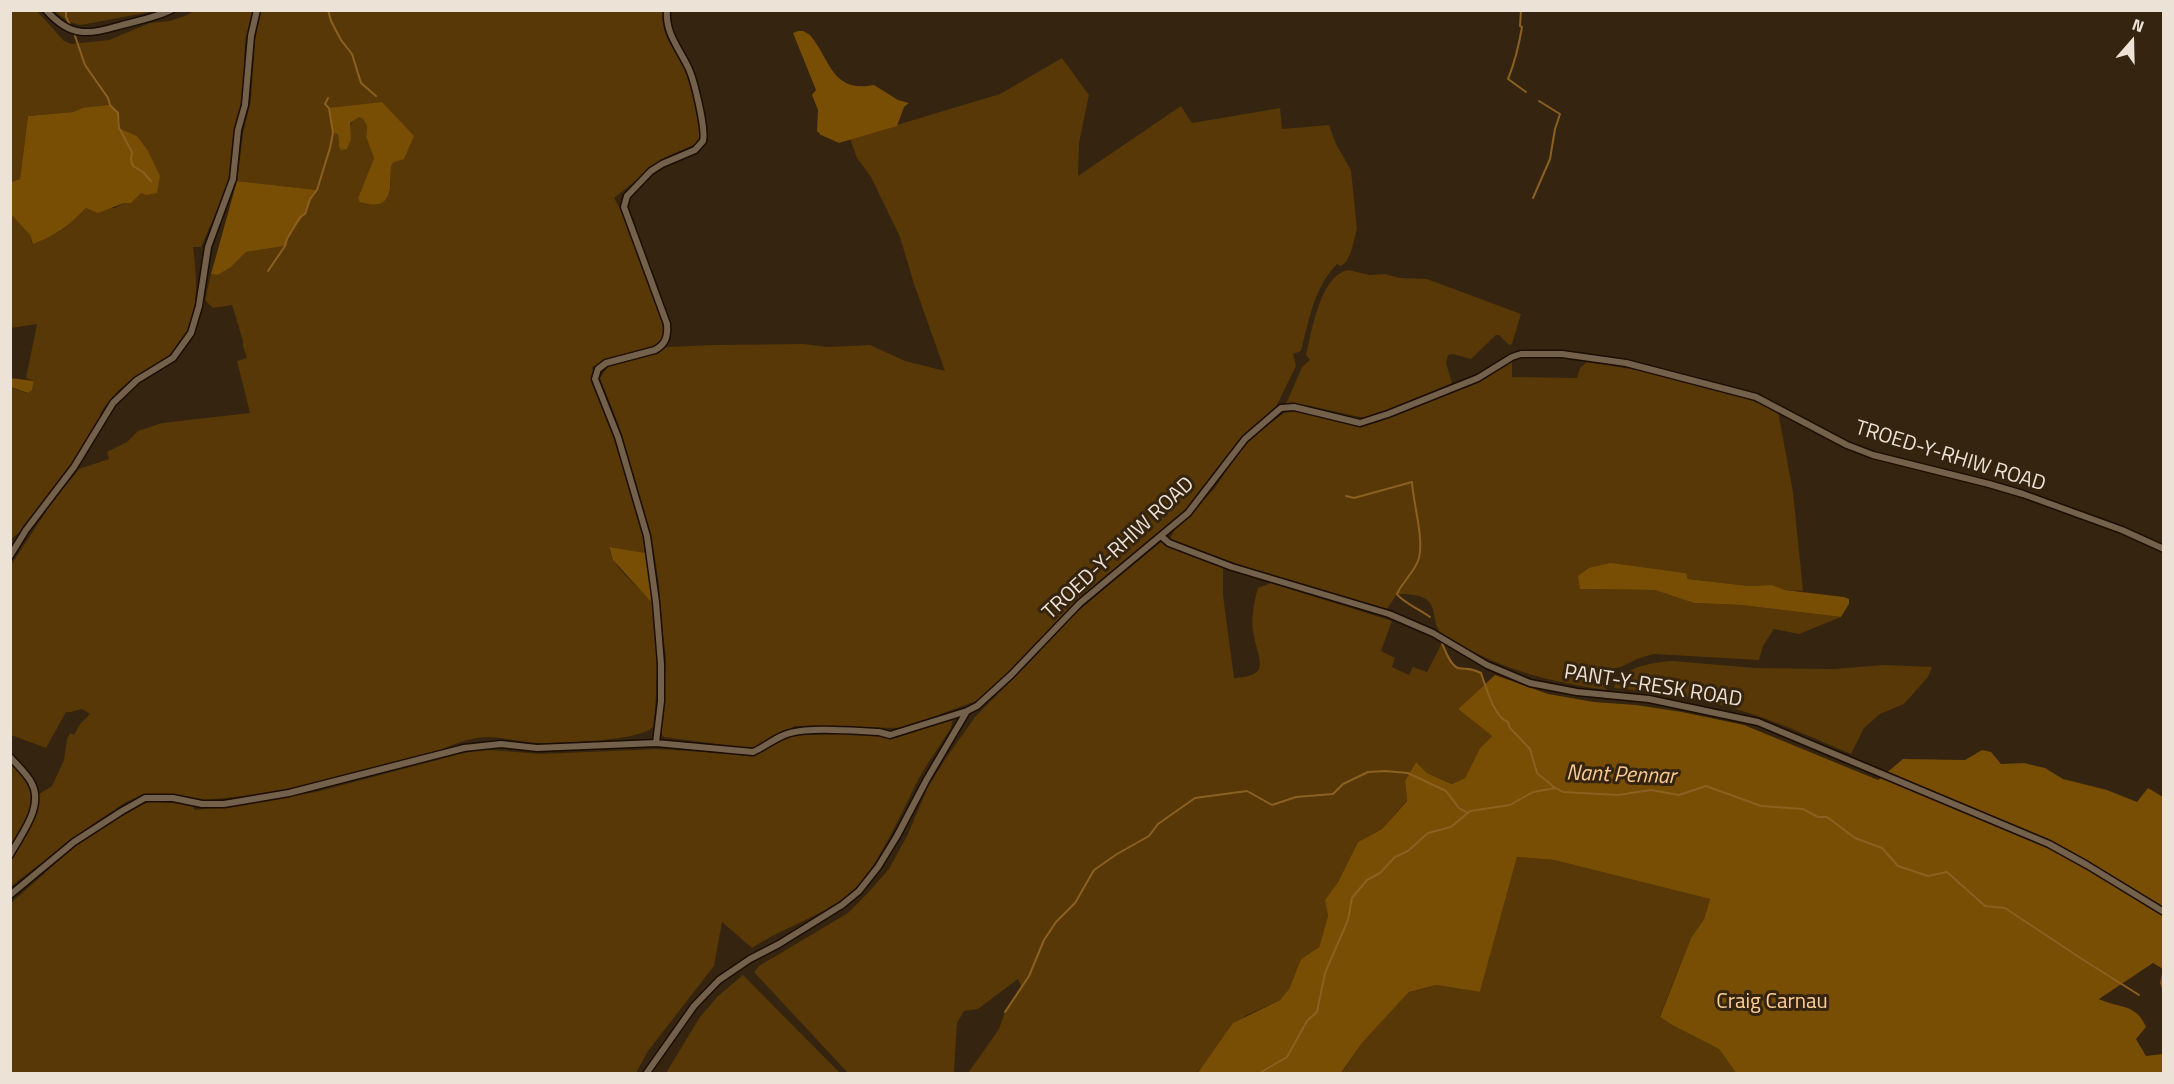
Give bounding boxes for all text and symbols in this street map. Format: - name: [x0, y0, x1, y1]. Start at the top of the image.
- north arrow: [2102, 12, 2162, 72]
- text: N: [2129, 12, 2147, 38]
- street label: TROED-Y-RHIW ROAD: [1852, 416, 2048, 498]
- street label: TROED-Y-RHIW ROAD: [1038, 472, 1200, 626]
- street label: PANT-Y-RESK ROAD: [1562, 660, 1744, 714]
- water label: Nant Pennar: [1566, 761, 1676, 791]
- park label: Craig Carnau: [1716, 990, 1828, 1016]

